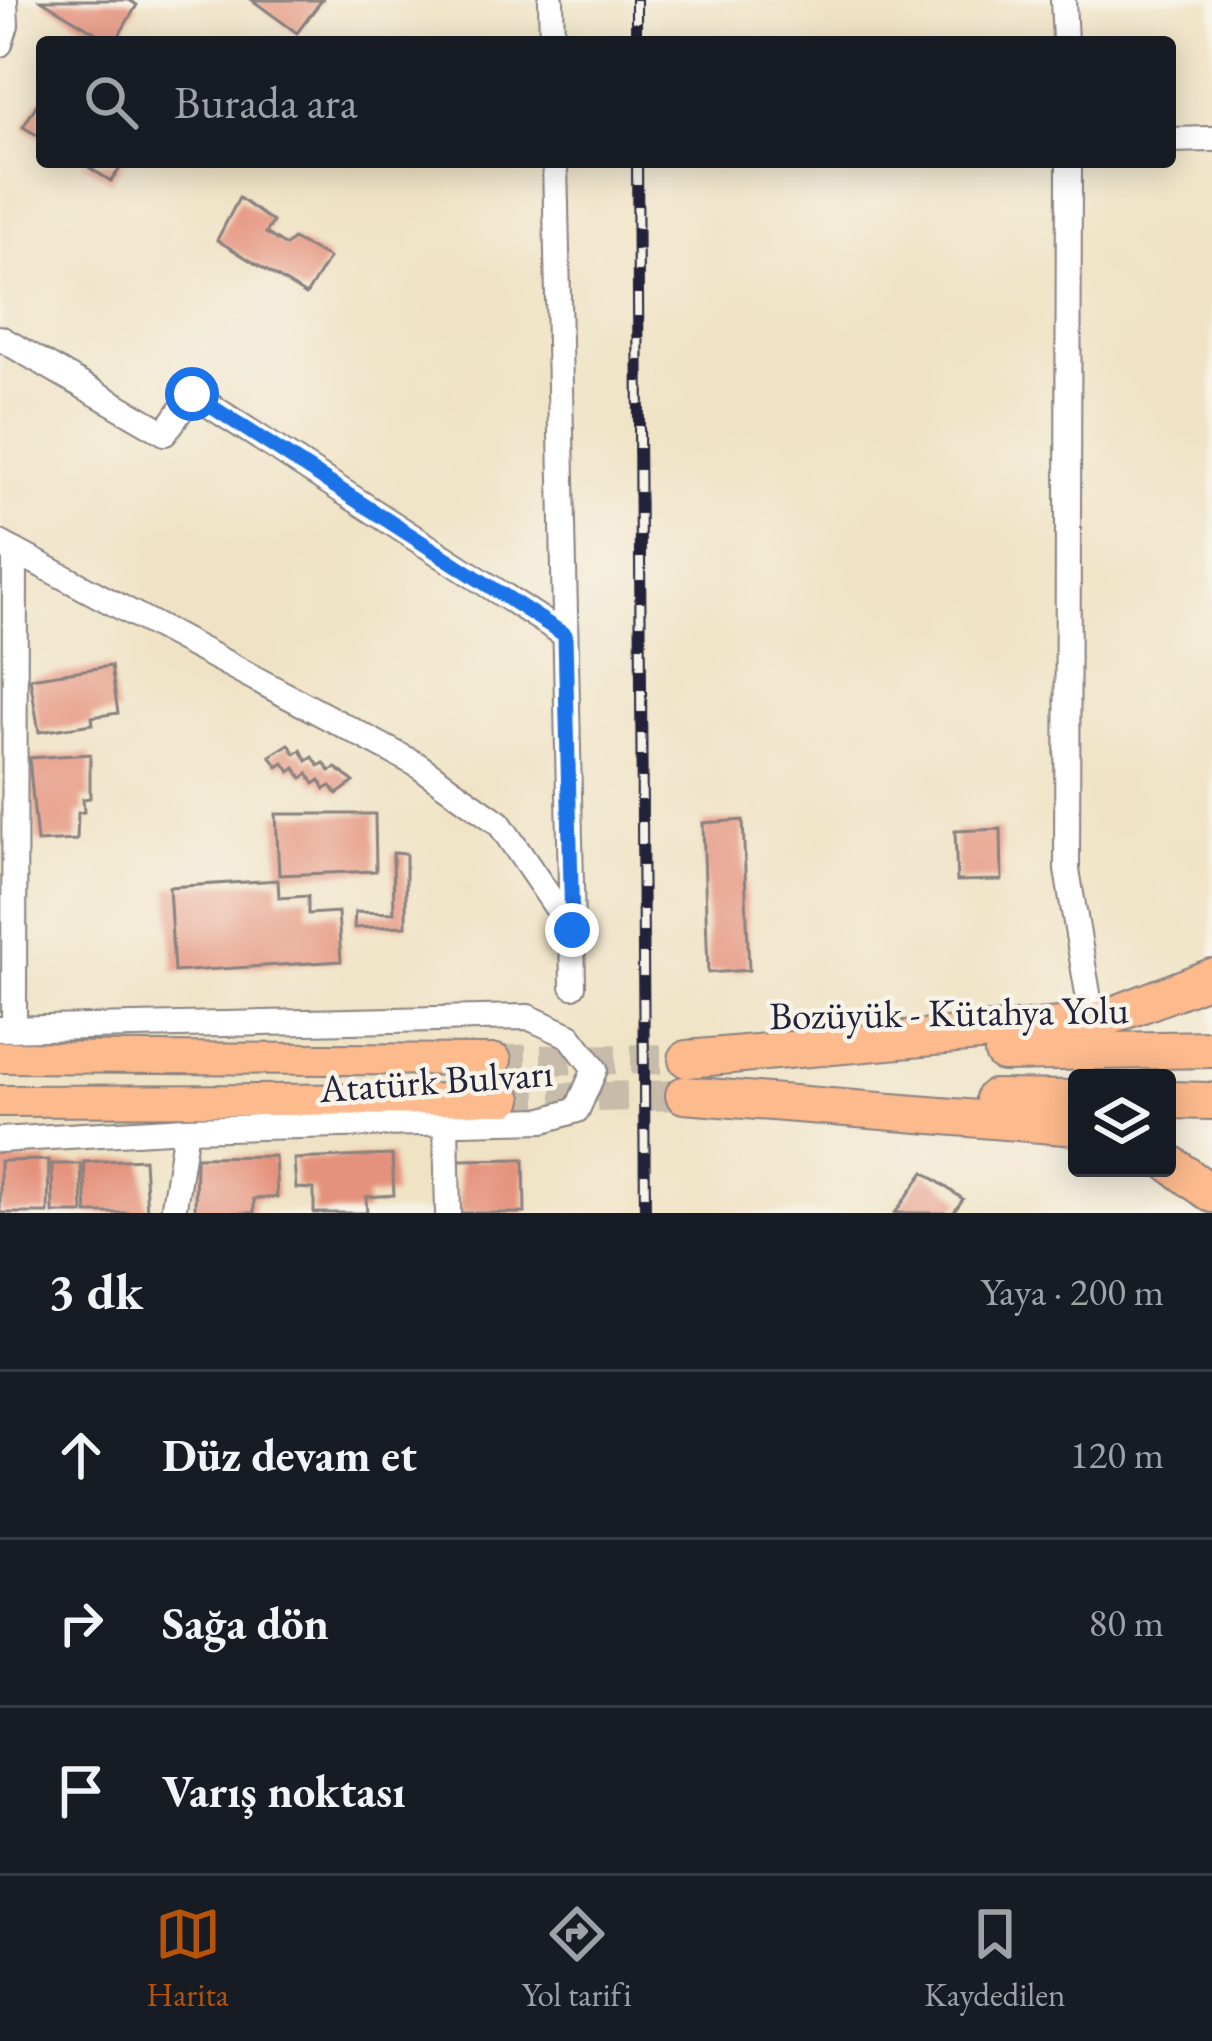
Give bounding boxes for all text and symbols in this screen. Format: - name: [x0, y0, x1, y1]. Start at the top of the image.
- search box: [36, 36, 1176, 168]
- icon: search: [78, 69, 144, 135]
- text: Burada ara: [174, 73, 358, 131]
- route start: [165, 367, 219, 421]
- route end: [545, 903, 599, 957]
- street label: Bozüyük - Kütahya Yolu: [769, 984, 1130, 1041]
- street label: Atatürk Bulvarı: [316, 1047, 555, 1114]
- map controls: [1068, 1069, 1176, 1177]
- button: layers: [1068, 1069, 1176, 1177]
- text: 3 dk: [48, 1258, 143, 1324]
- text: Yaya · 200 m: [980, 1266, 1164, 1317]
- icon: ahead: [48, 1422, 114, 1488]
- text: Düz devam et: [162, 1426, 417, 1484]
- text: 120 m: [1070, 1429, 1164, 1480]
- icon: right: [48, 1590, 114, 1656]
- text: Sağa dön: [162, 1594, 329, 1652]
- text: 80 m: [1088, 1597, 1164, 1648]
- icon: arrive: [48, 1758, 114, 1824]
- text: Varış noktası: [162, 1762, 405, 1820]
- tab: Harita: [146, 1901, 229, 2016]
- tab: Yol tarifi: [522, 1901, 632, 2016]
- tab: Kaydedilen: [924, 1901, 1066, 2016]

